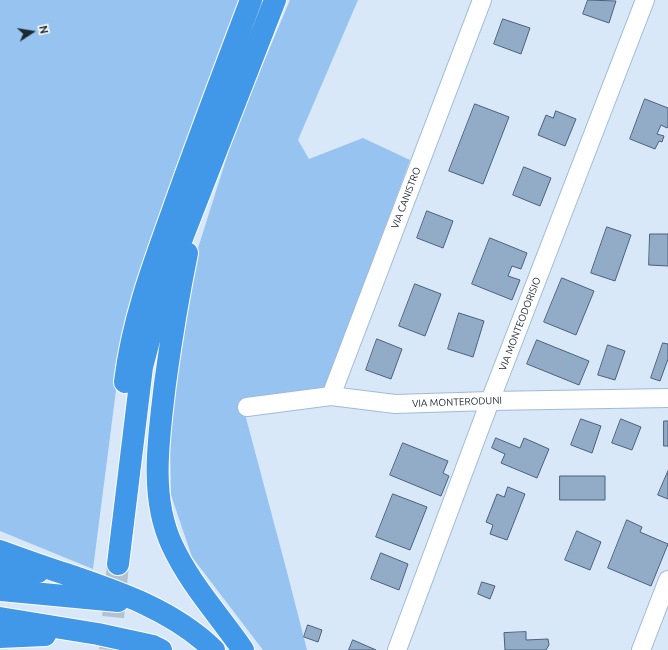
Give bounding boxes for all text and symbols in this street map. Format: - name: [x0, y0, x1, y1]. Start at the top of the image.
- north arrow: [12, 12, 52, 52]
- text: N: [37, 24, 50, 35]
- street label: VIA CANISTRO: [389, 165, 423, 231]
- street label: VIA MONTEODORISIO: [497, 276, 543, 372]
- street label: VIA MONTERODUNI: [412, 394, 502, 410]

